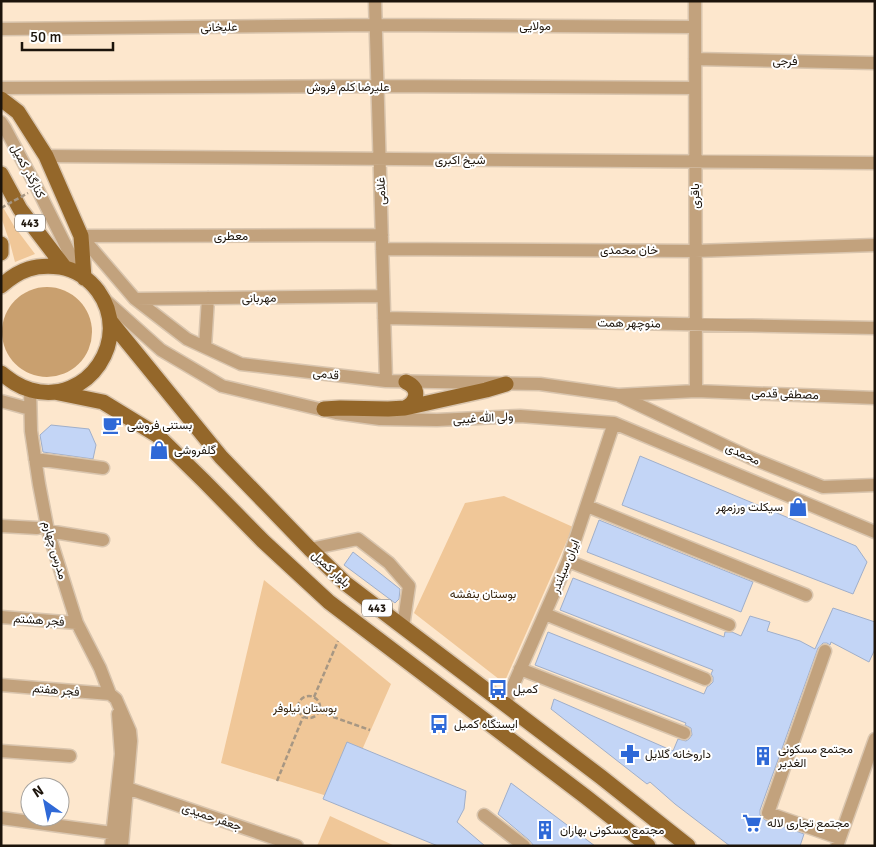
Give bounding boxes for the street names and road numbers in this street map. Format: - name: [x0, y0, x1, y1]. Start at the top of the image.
- street label: مولایی: [519, 19, 551, 34]
- street label: علیخانی: [200, 20, 238, 35]
- street label: فرجی: [772, 54, 798, 69]
- street label: علیرضا کلم فروش: [306, 80, 390, 95]
- street label: کنارگذر کمیل: [7, 142, 48, 201]
- street label: شیخ اکبری: [435, 153, 485, 169]
- street label: غلامی: [374, 177, 389, 205]
- street label: باقری: [688, 183, 703, 209]
- road number: 443: [15, 214, 45, 232]
- street label: معطری: [214, 229, 248, 244]
- street label: خان محمدی: [600, 243, 658, 258]
- street label: مهربانی: [242, 291, 276, 306]
- street label: منوچهر همت: [597, 315, 661, 332]
- street label: قدمی: [312, 365, 340, 384]
- street label: مصطفی قدمی: [751, 386, 819, 403]
- street label: ولی الله غیبی: [452, 409, 514, 428]
- street label: محمدی: [723, 440, 762, 469]
- street label: مدرس چهارم: [39, 519, 70, 581]
- street label: ایران سیلندر: [548, 537, 583, 596]
- street label: بلوار کمیل: [308, 548, 353, 591]
- road number: 443: [362, 600, 392, 616]
- street label: فجر هشتم: [13, 611, 65, 630]
- street label: فجر هفتم: [32, 681, 80, 700]
- street label: جعفر حمیدی: [180, 800, 244, 835]

